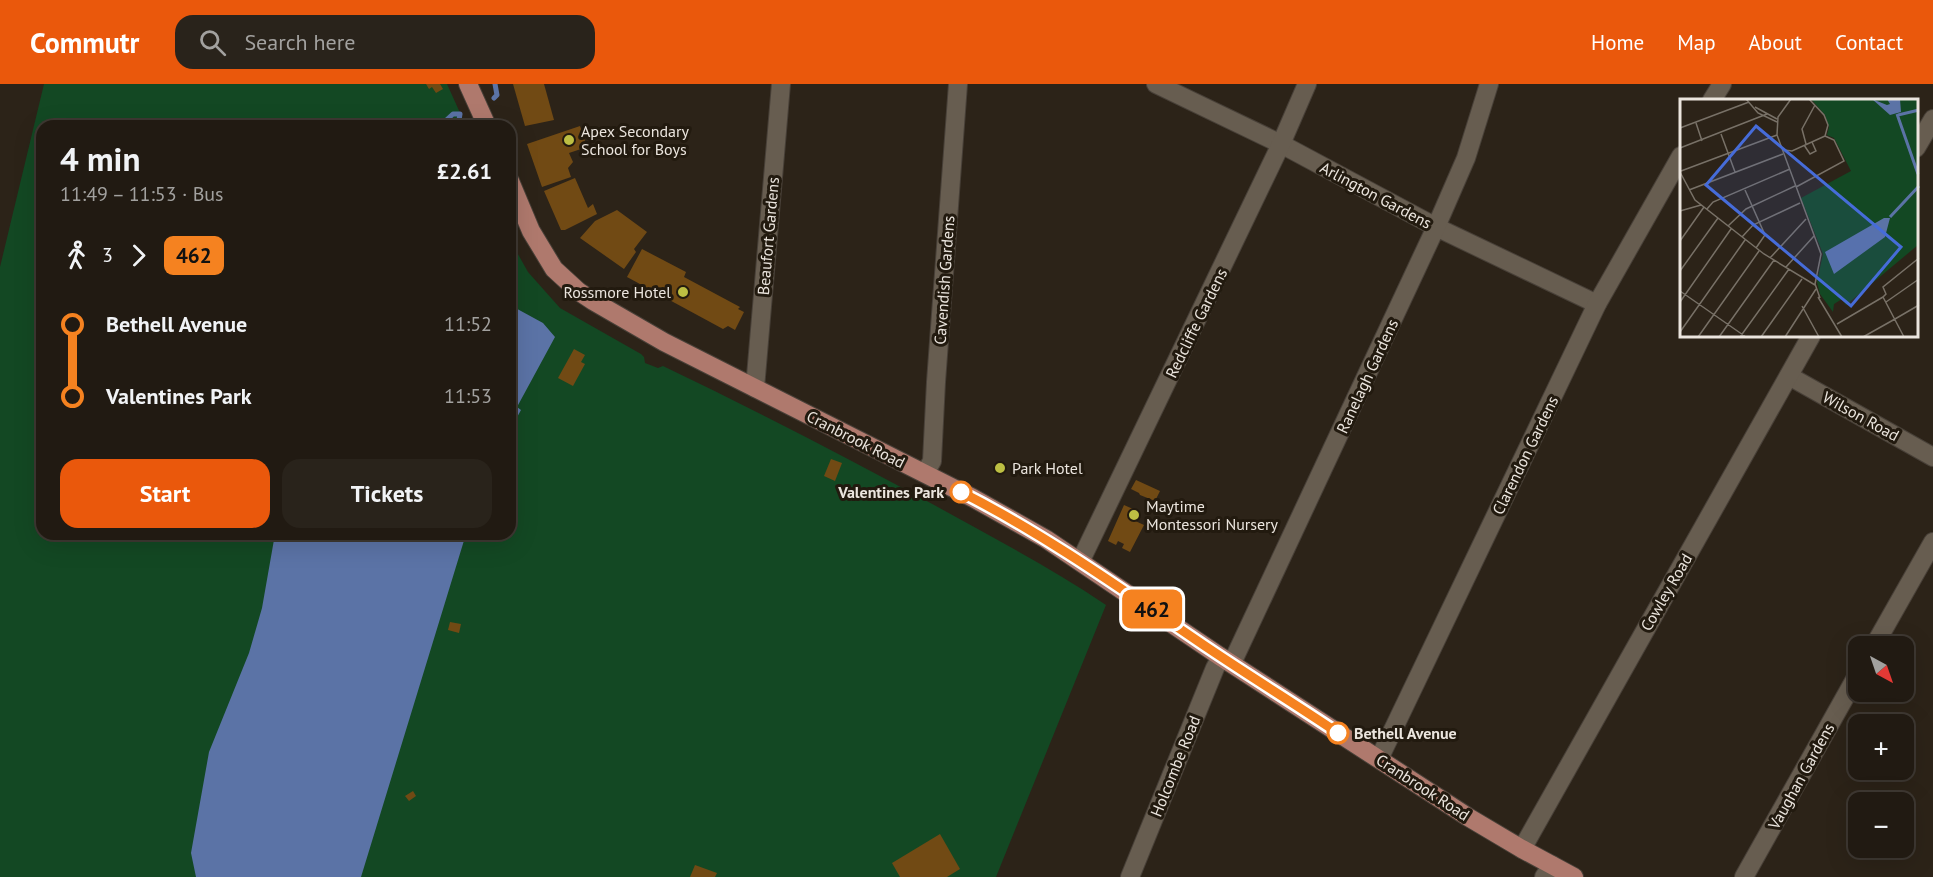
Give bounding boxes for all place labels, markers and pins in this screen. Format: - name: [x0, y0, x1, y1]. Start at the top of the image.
- place label: Apex Secondary School for Boys: [581, 121, 689, 159]
- marker: Apex Secondary School for Boys: [562, 133, 576, 147]
- place label: Rossmore Hotel: [563, 282, 671, 302]
- marker: Rossmore Hotel: [676, 285, 690, 299]
- place label: Park Hotel: [1012, 458, 1083, 478]
- marker: Park Hotel: [993, 461, 1007, 475]
- marker: Valentines Park: [950, 481, 972, 503]
- place label: Valentines Park: [837, 482, 944, 502]
- place label: Maytime Montessori Nursery: [1146, 496, 1279, 534]
- marker: Maytime Montessori Nursery: [1127, 508, 1141, 522]
- marker: Bethell Avenue: [1327, 722, 1349, 744]
- place label: Bethell Avenue: [1354, 723, 1457, 743]

